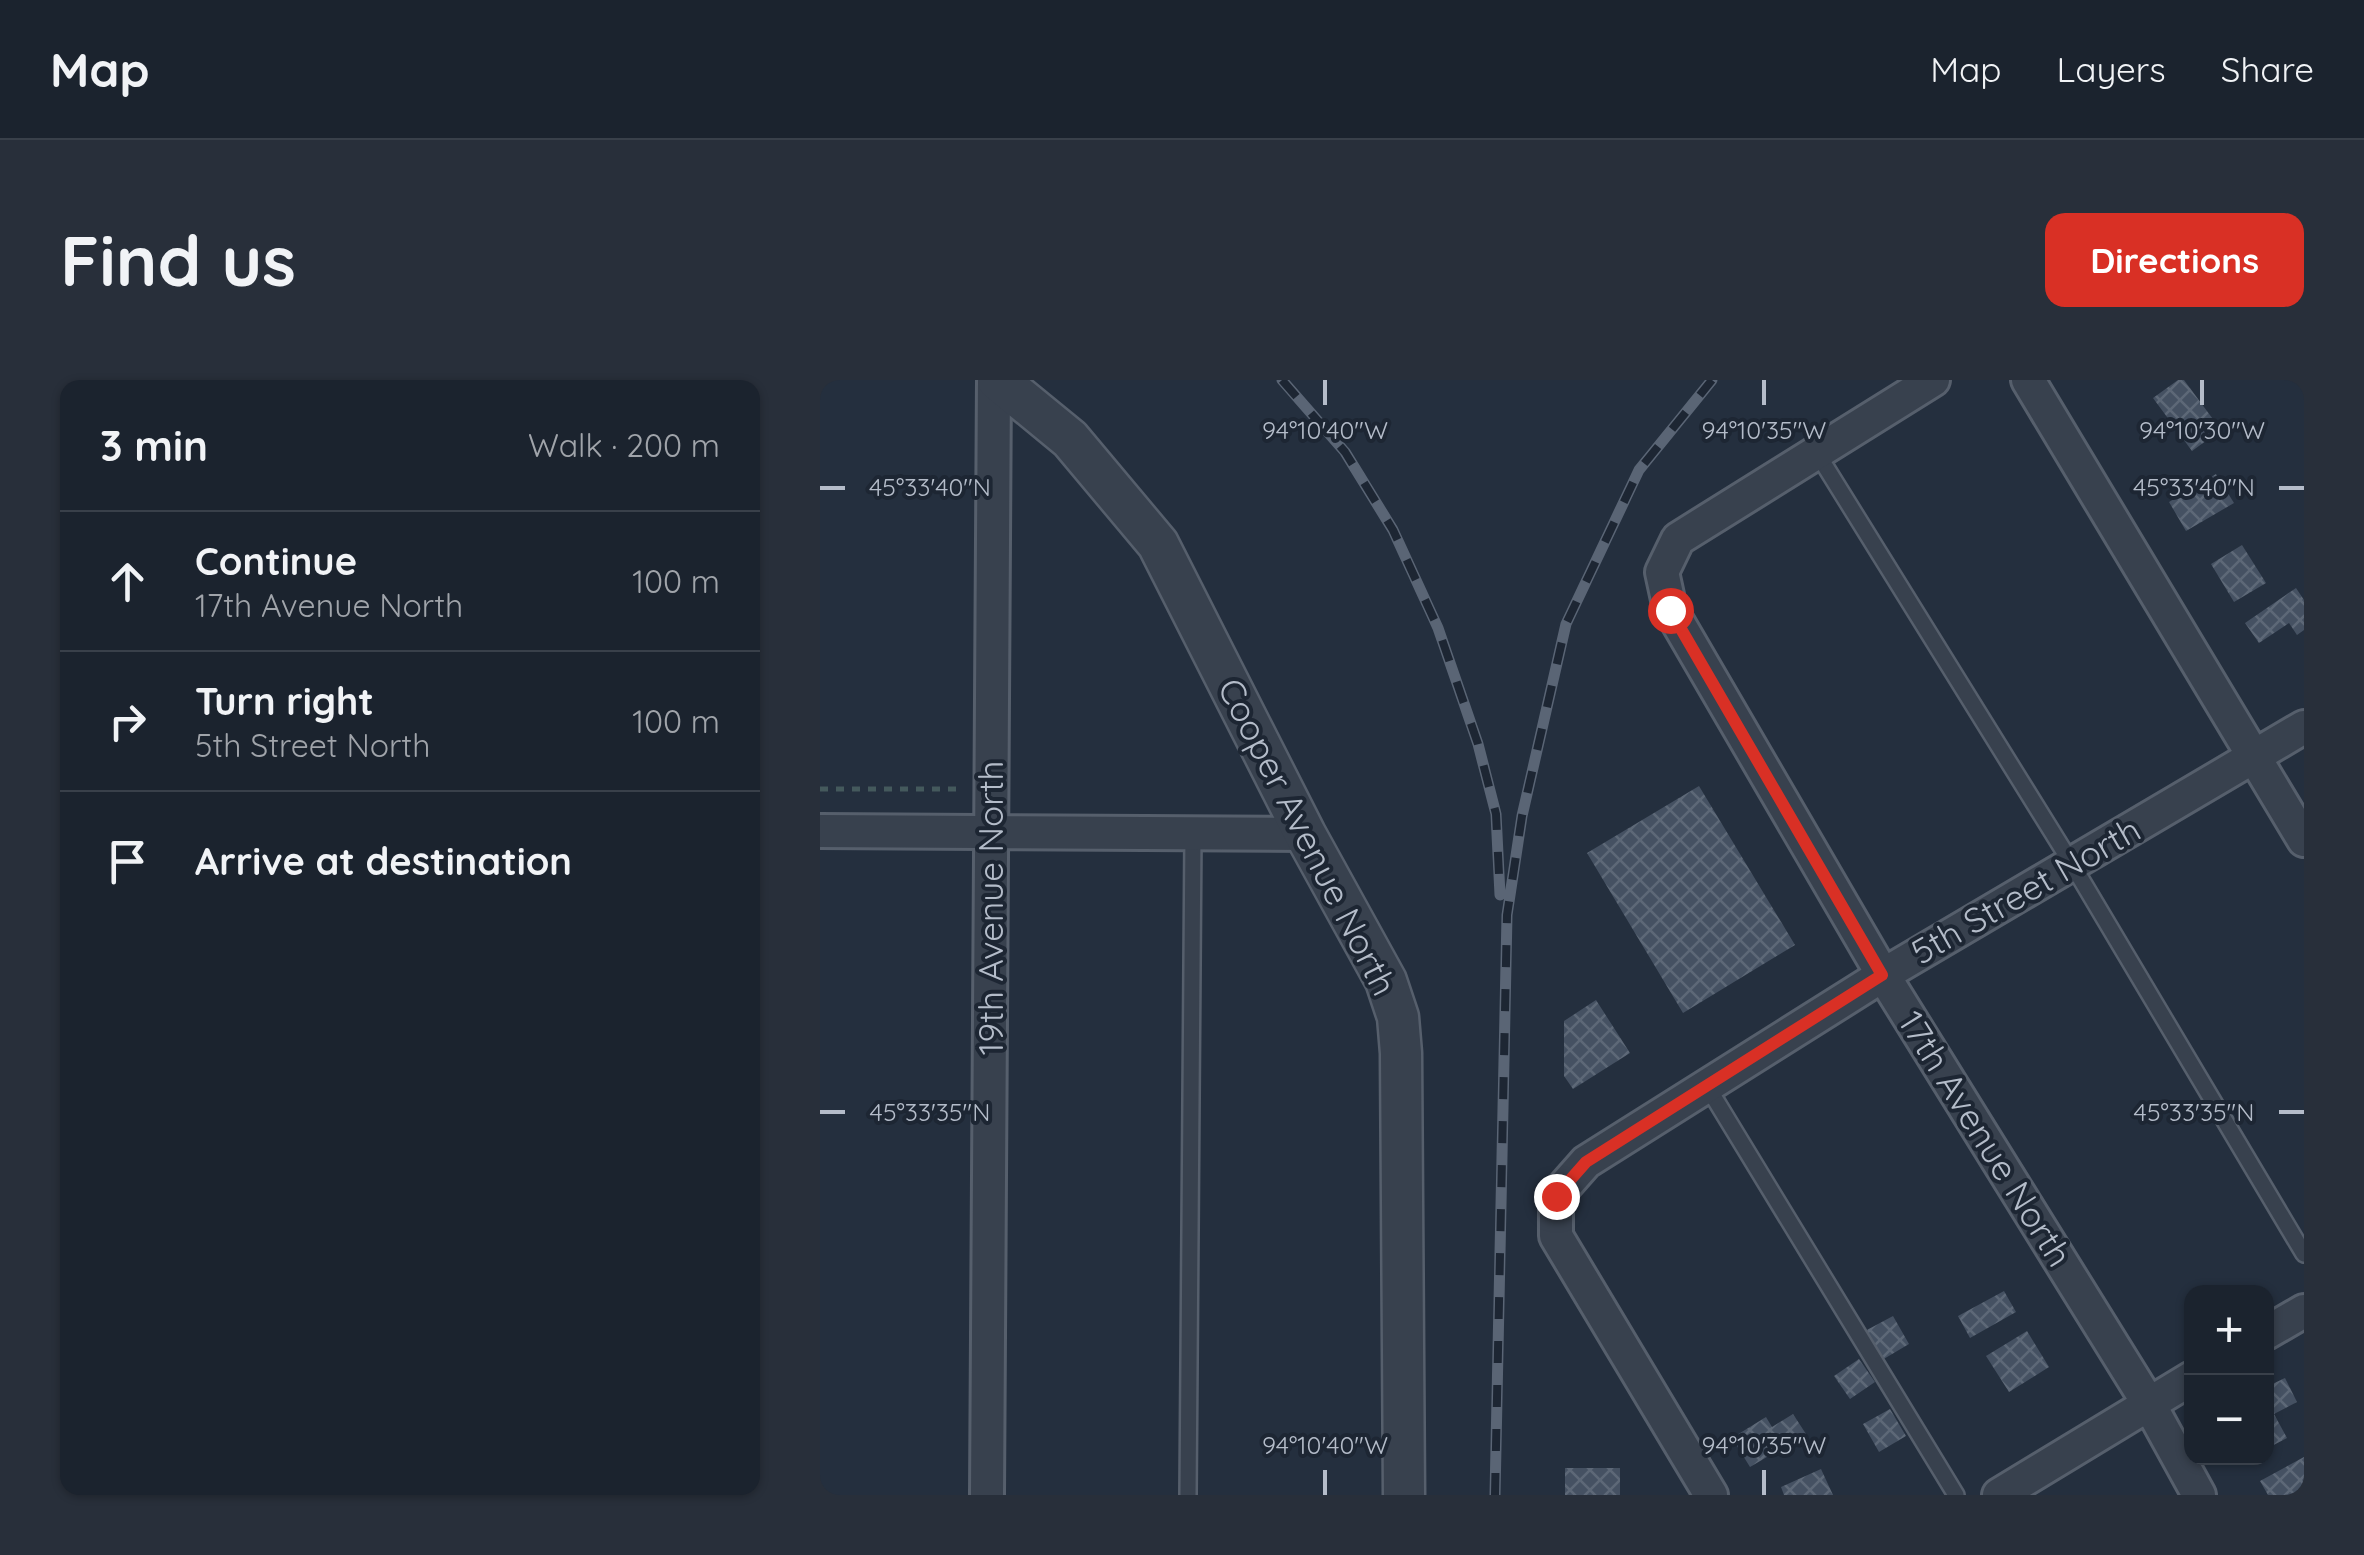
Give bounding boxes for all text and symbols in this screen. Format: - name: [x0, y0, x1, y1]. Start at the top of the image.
- text: Map: [50, 39, 150, 99]
- text: Map: [1930, 47, 2002, 91]
- text: Layers: [2057, 47, 2166, 91]
- text: Share: [2221, 47, 2314, 91]
- button: Directions: [2045, 213, 2304, 307]
- text: Find us: [60, 216, 296, 304]
- text: 94°10'40"W: [1262, 414, 1388, 445]
- text: 94°10'35"W: [1702, 414, 1826, 445]
- text: 94°10'30"W: [2139, 414, 2265, 445]
- text: 3 min: [100, 419, 208, 472]
- text: Walk · 200 m: [528, 425, 720, 465]
- text: 45°33'40"N: [869, 471, 991, 502]
- text: 45°33'40"N: [2133, 471, 2255, 502]
- text: Continue: [195, 537, 357, 585]
- icon: ahead: [100, 554, 155, 609]
- text: 100 m: [632, 561, 720, 601]
- text: 17th Avenue North: [195, 585, 463, 625]
- route start: [1648, 588, 1694, 634]
- street label: Cooper Avenue North: [1209, 671, 1407, 1003]
- text: Turn right: [195, 677, 374, 725]
- icon: right: [100, 694, 155, 749]
- text: 100 m: [632, 701, 720, 741]
- text: 5th Street North: [195, 725, 430, 765]
- street label: 19th Avenue North: [968, 761, 1012, 1055]
- street label: 5th Street North: [1903, 807, 2148, 974]
- icon: arrive: [100, 834, 155, 889]
- text: Arrive at destination: [195, 837, 572, 885]
- street label: 17th Avenue North: [1889, 1002, 2082, 1274]
- text: 45°33'35"N: [870, 1096, 990, 1127]
- text: 45°33'35"N: [2134, 1096, 2254, 1127]
- route end: [1534, 1174, 1580, 1220]
- map controls: [2184, 1285, 2274, 1465]
- button: +: [2184, 1285, 2274, 1375]
- button: −: [2184, 1375, 2274, 1465]
- text: 94°10'40"W: [1262, 1429, 1388, 1460]
- text: 94°10'35"W: [1702, 1429, 1826, 1460]

